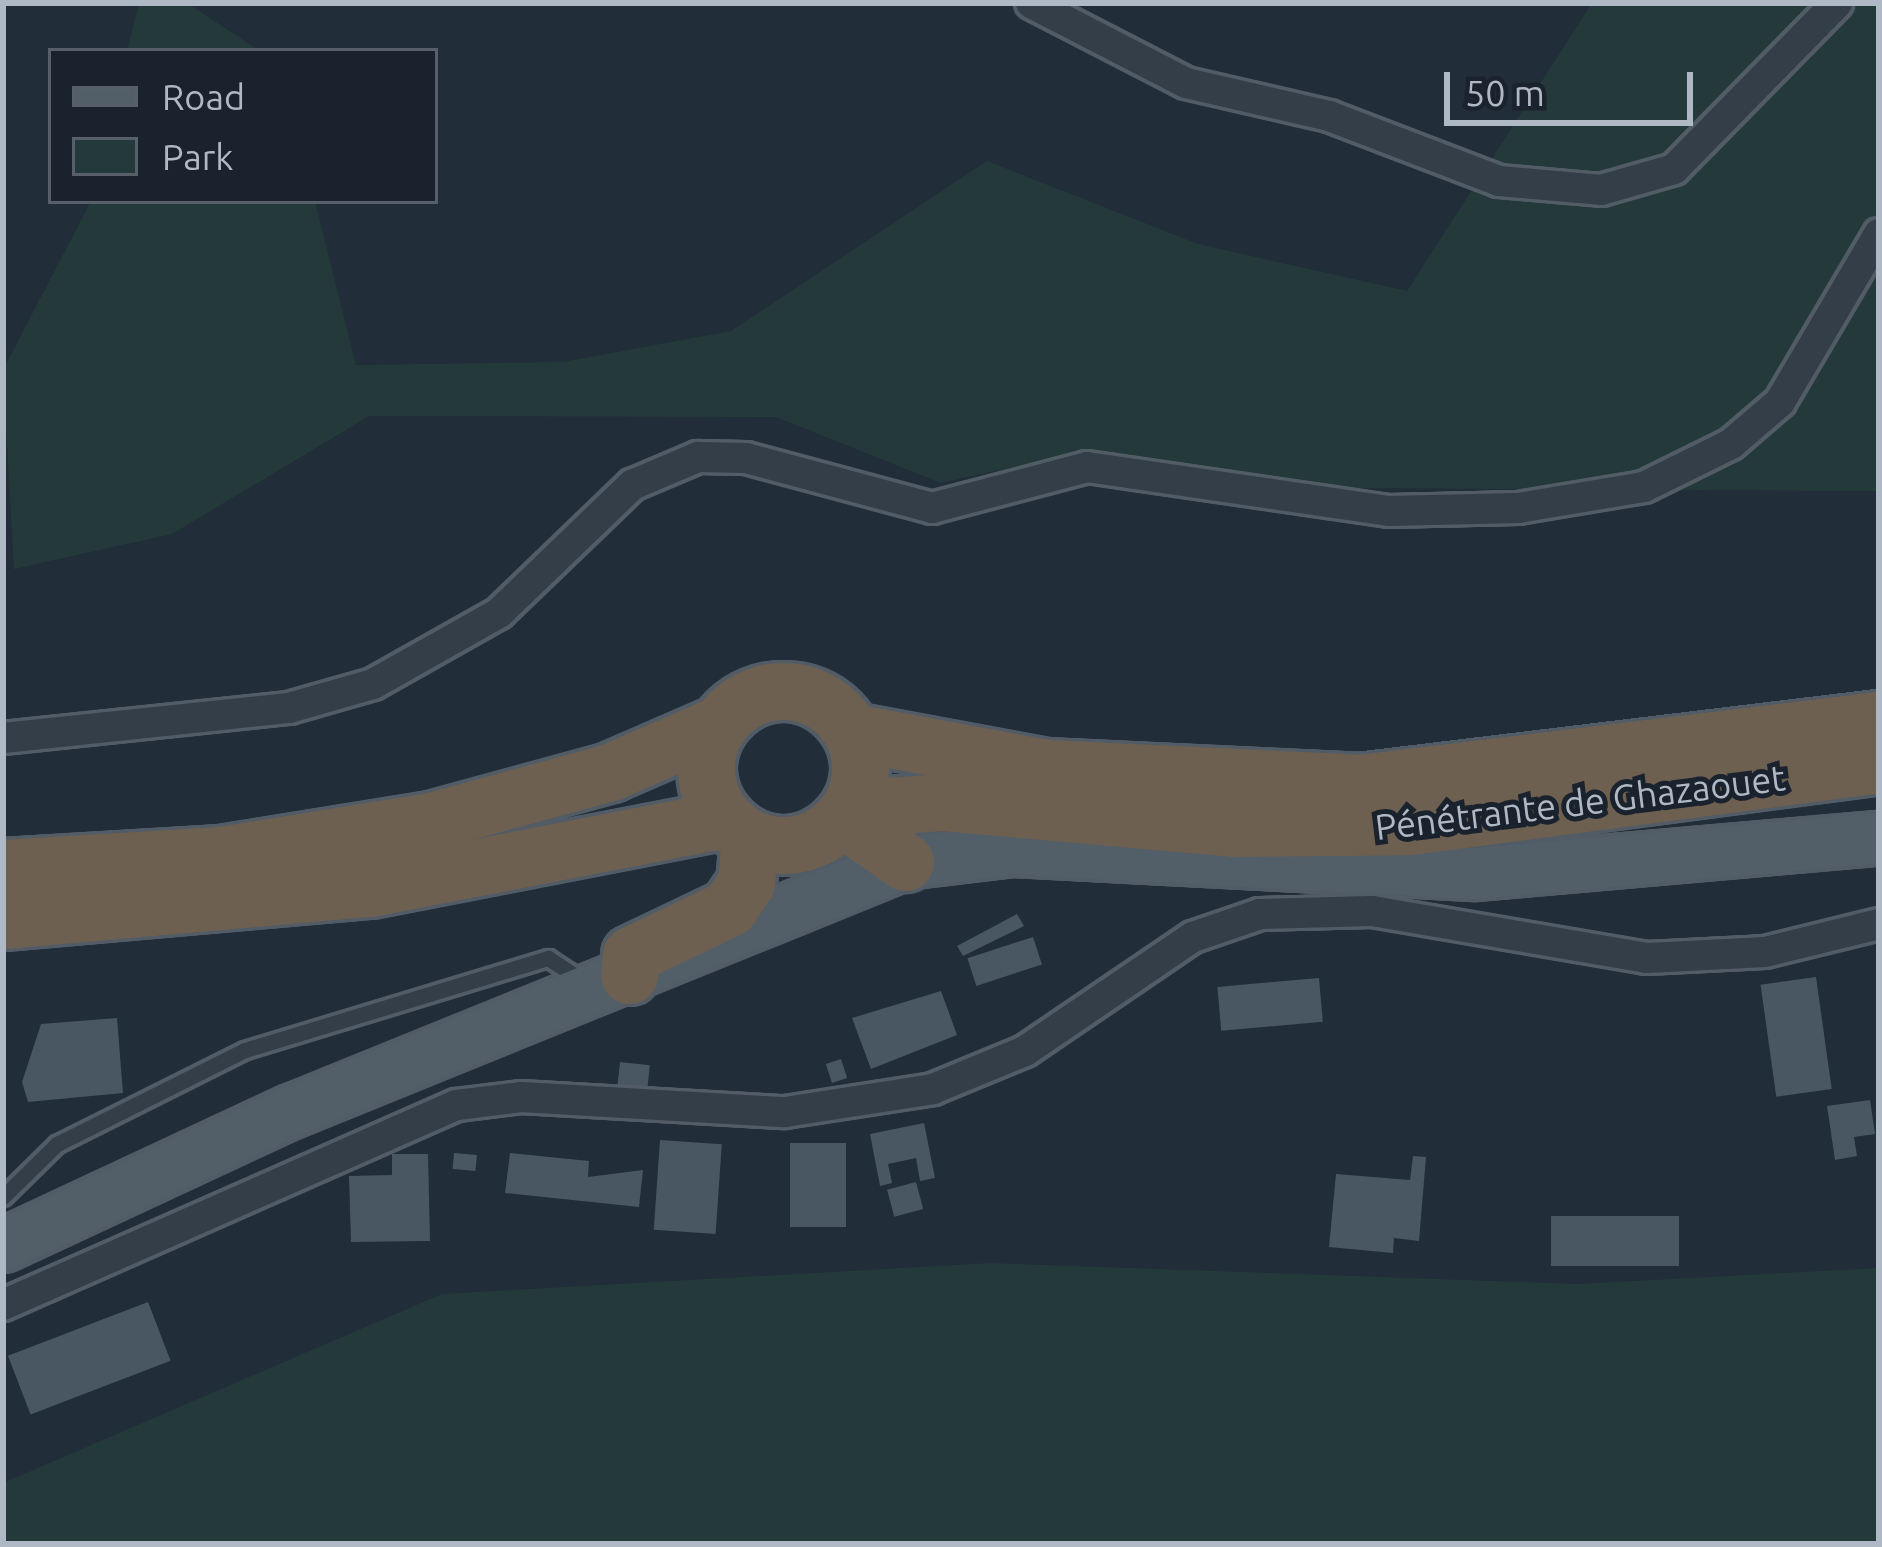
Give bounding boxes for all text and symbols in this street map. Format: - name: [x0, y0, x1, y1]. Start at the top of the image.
- legend: [48, 48, 438, 204]
- scale bar: [1450, 48, 1699, 122]
- text: 50 m: [1465, 72, 1545, 113]
- text: Road: [162, 76, 245, 117]
- text: Park: [162, 136, 234, 177]
- street label: Pénétrante de Ghazaouet: [1372, 755, 1788, 849]

